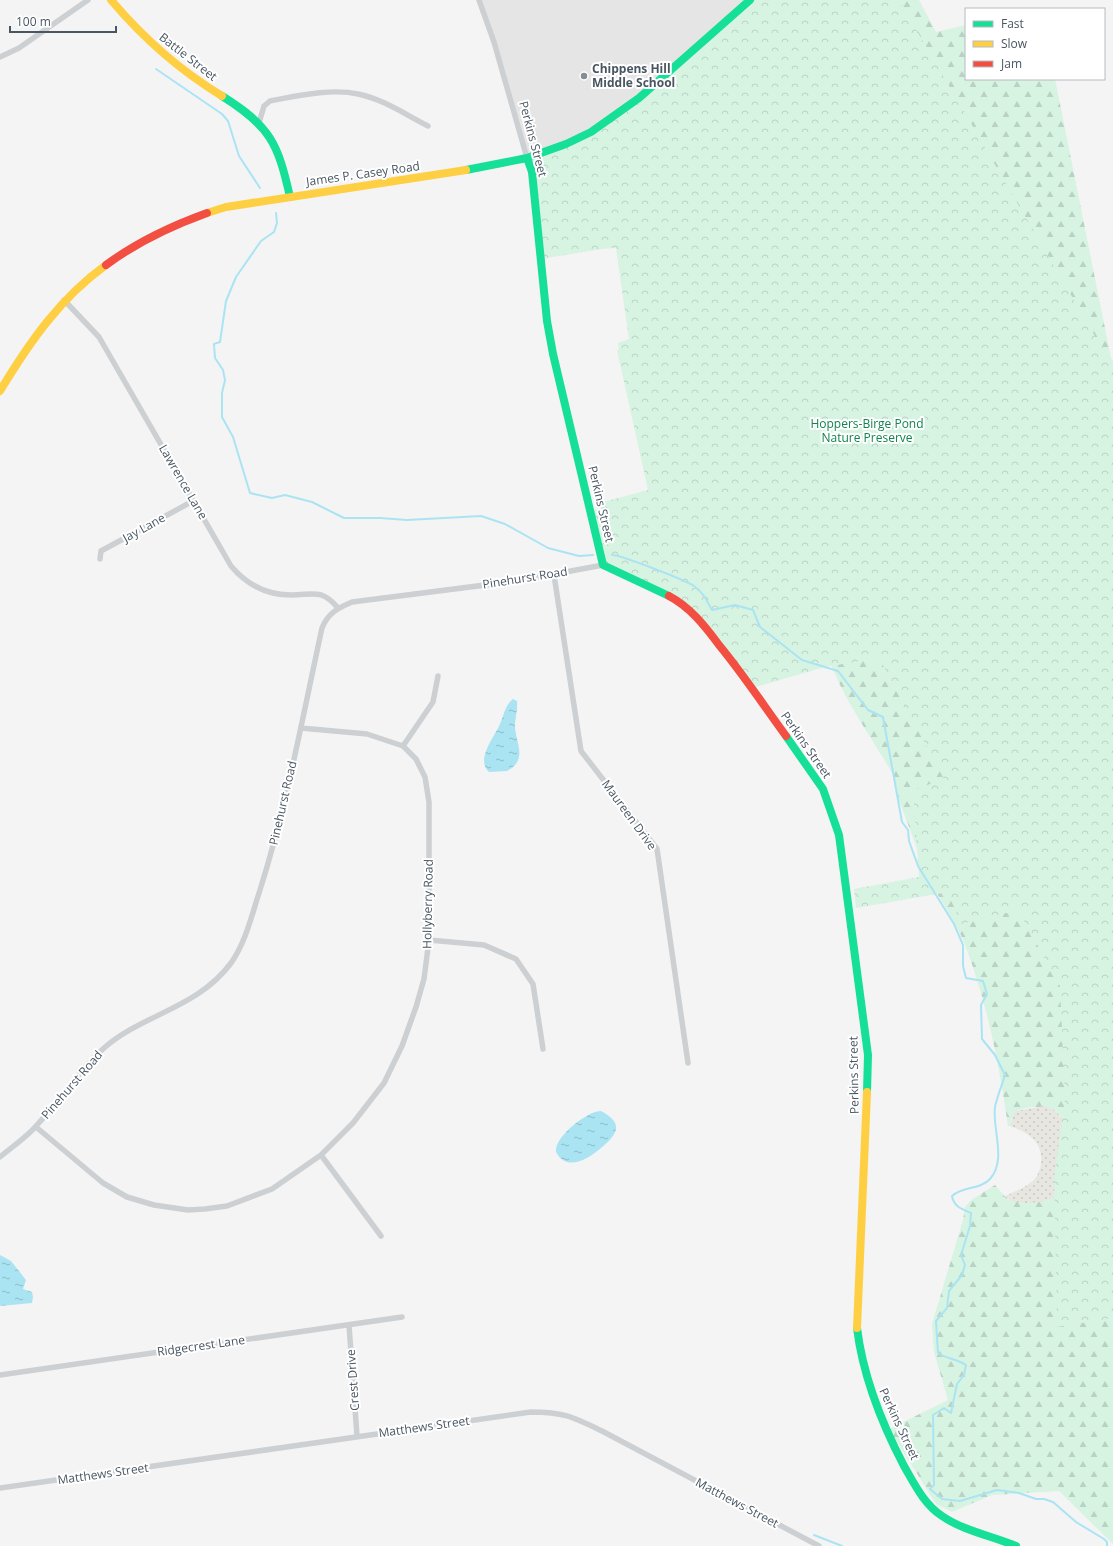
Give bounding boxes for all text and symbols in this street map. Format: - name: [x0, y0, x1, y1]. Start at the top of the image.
- scale bar: [10, 8, 116, 34]
- legend: [965, 8, 1105, 80]
- text: 100 m: [16, 13, 51, 30]
- text: Fast: [1001, 15, 1024, 32]
- street label: Battle Street: [156, 29, 221, 85]
- text: Slow: [1001, 35, 1028, 52]
- text: Jam: [1000, 55, 1022, 72]
- place label: Chippens Hill Middle School: [592, 60, 675, 91]
- marker: Chippens Hill Middle School: [579, 71, 589, 81]
- street label: Perkins Street: [515, 99, 552, 179]
- street label: James P. Casey Road: [304, 157, 421, 190]
- park label: Hoppers-Birge Pond Nature Preserve: [810, 415, 924, 446]
- street label: Lawrence Lane: [155, 441, 212, 523]
- street label: Perkins Street: [584, 464, 619, 544]
- street label: Jay Lane: [119, 509, 168, 547]
- street label: Pinehurst Road: [481, 562, 569, 593]
- street label: Perkins Street: [777, 708, 836, 781]
- street label: Pinehurst Road: [265, 759, 300, 847]
- street label: Maureen Drive: [598, 776, 661, 854]
- street label: Hollyberry Road: [418, 859, 437, 949]
- street label: Perkins Street: [844, 1036, 863, 1114]
- street label: Pinehurst Road: [37, 1047, 106, 1123]
- street label: Ridgecrest Lane: [156, 1331, 246, 1360]
- street label: Crest Drive: [342, 1348, 363, 1411]
- street label: Perkins Street: [875, 1385, 924, 1463]
- street label: Matthews Street: [377, 1412, 471, 1441]
- street label: Matthews Street: [56, 1459, 150, 1488]
- street label: Matthews Street: [693, 1474, 782, 1532]

